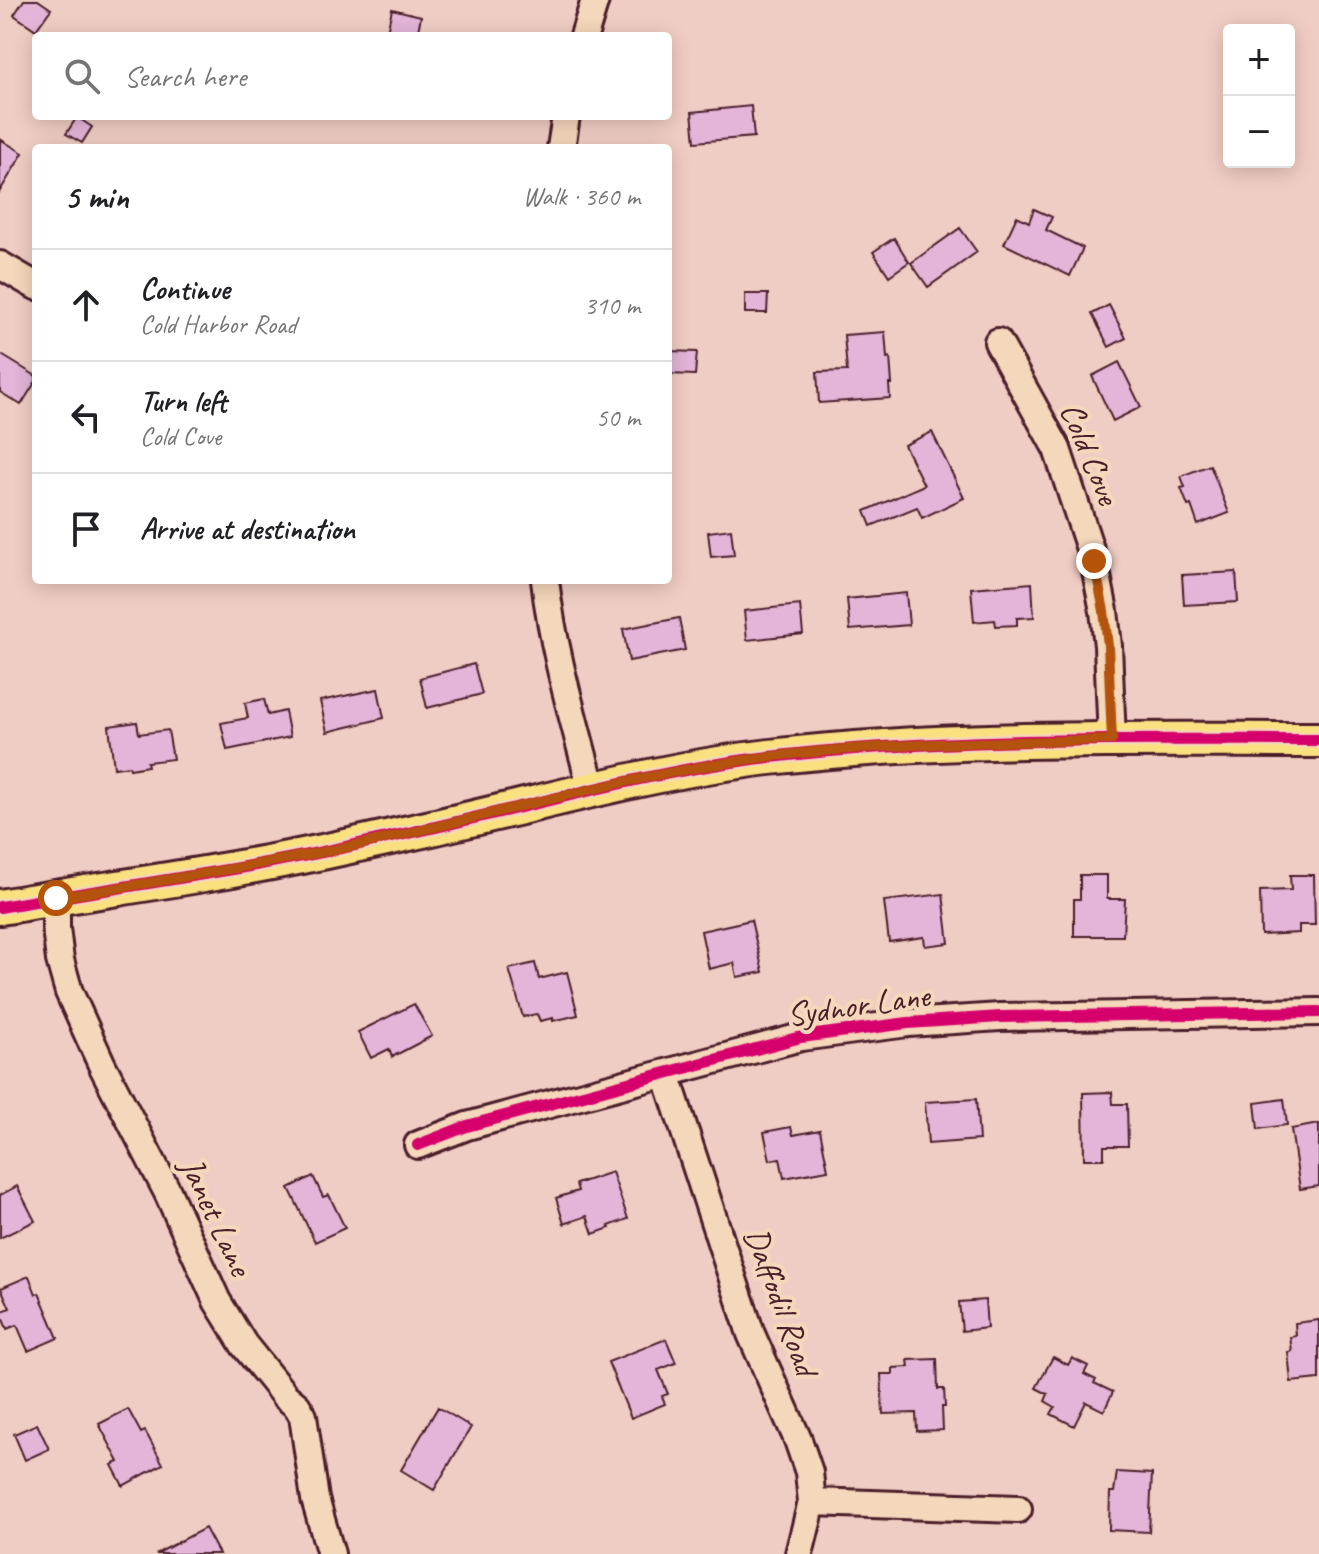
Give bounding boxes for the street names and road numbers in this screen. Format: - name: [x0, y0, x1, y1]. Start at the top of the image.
- street label: Cold Cove: [1051, 396, 1131, 512]
- street label: Sydnor Lane: [784, 973, 934, 1036]
- street label: Janet Lane: [170, 1148, 264, 1285]
- street label: Daffodil Road: [735, 1221, 830, 1385]

